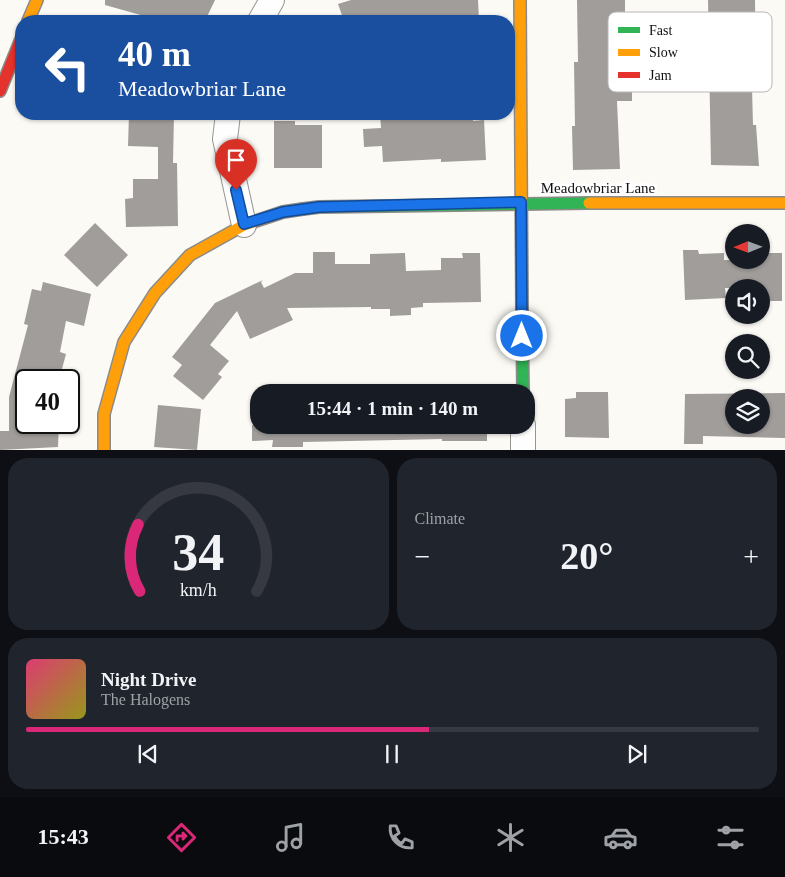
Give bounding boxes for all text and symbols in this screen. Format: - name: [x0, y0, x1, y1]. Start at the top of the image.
- legend: [608, 12, 772, 92]
- text: Fast: [649, 23, 672, 38]
- icon: left: [35, 35, 100, 100]
- text: 40 m: [118, 35, 191, 74]
- text: Slow: [649, 45, 679, 60]
- text: Jam: [649, 68, 672, 83]
- text: Meadowbriar Lane: [118, 76, 286, 101]
- pin: [215, 139, 257, 190]
- icon: arrive: [222, 146, 250, 174]
- street label: Meadowbriar Lane: [541, 180, 656, 196]
- north arrow: [725, 224, 770, 269]
- map controls: [725, 224, 770, 434]
- button: sound: [725, 279, 770, 324]
- position arrow: [495, 309, 547, 361]
- button: search: [725, 334, 770, 379]
- speed limit sign: 40: [15, 369, 80, 434]
- button: layers: [725, 389, 770, 434]
- text: 15:44 · 1 min · 140 m: [307, 398, 478, 419]
- text: Climate: [415, 510, 465, 527]
- text: 34: [172, 524, 224, 581]
- text: 20°: [560, 535, 613, 577]
- text: −: [415, 541, 430, 572]
- text: +: [743, 541, 759, 572]
- text: km/h: [180, 580, 217, 600]
- text: Night Drive: [101, 669, 197, 690]
- text: The Halogens: [101, 691, 190, 708]
- icon: previous: [134, 740, 162, 768]
- icon: pause: [378, 740, 406, 768]
- icon: next: [623, 740, 651, 768]
- icon: directions: [164, 820, 199, 855]
- icon: music: [273, 820, 308, 855]
- icon: phone: [383, 820, 418, 855]
- icon: climate: [493, 820, 528, 855]
- icon: car: [603, 820, 638, 855]
- icon: filters: [713, 820, 748, 855]
- text: 15:43: [37, 824, 89, 849]

